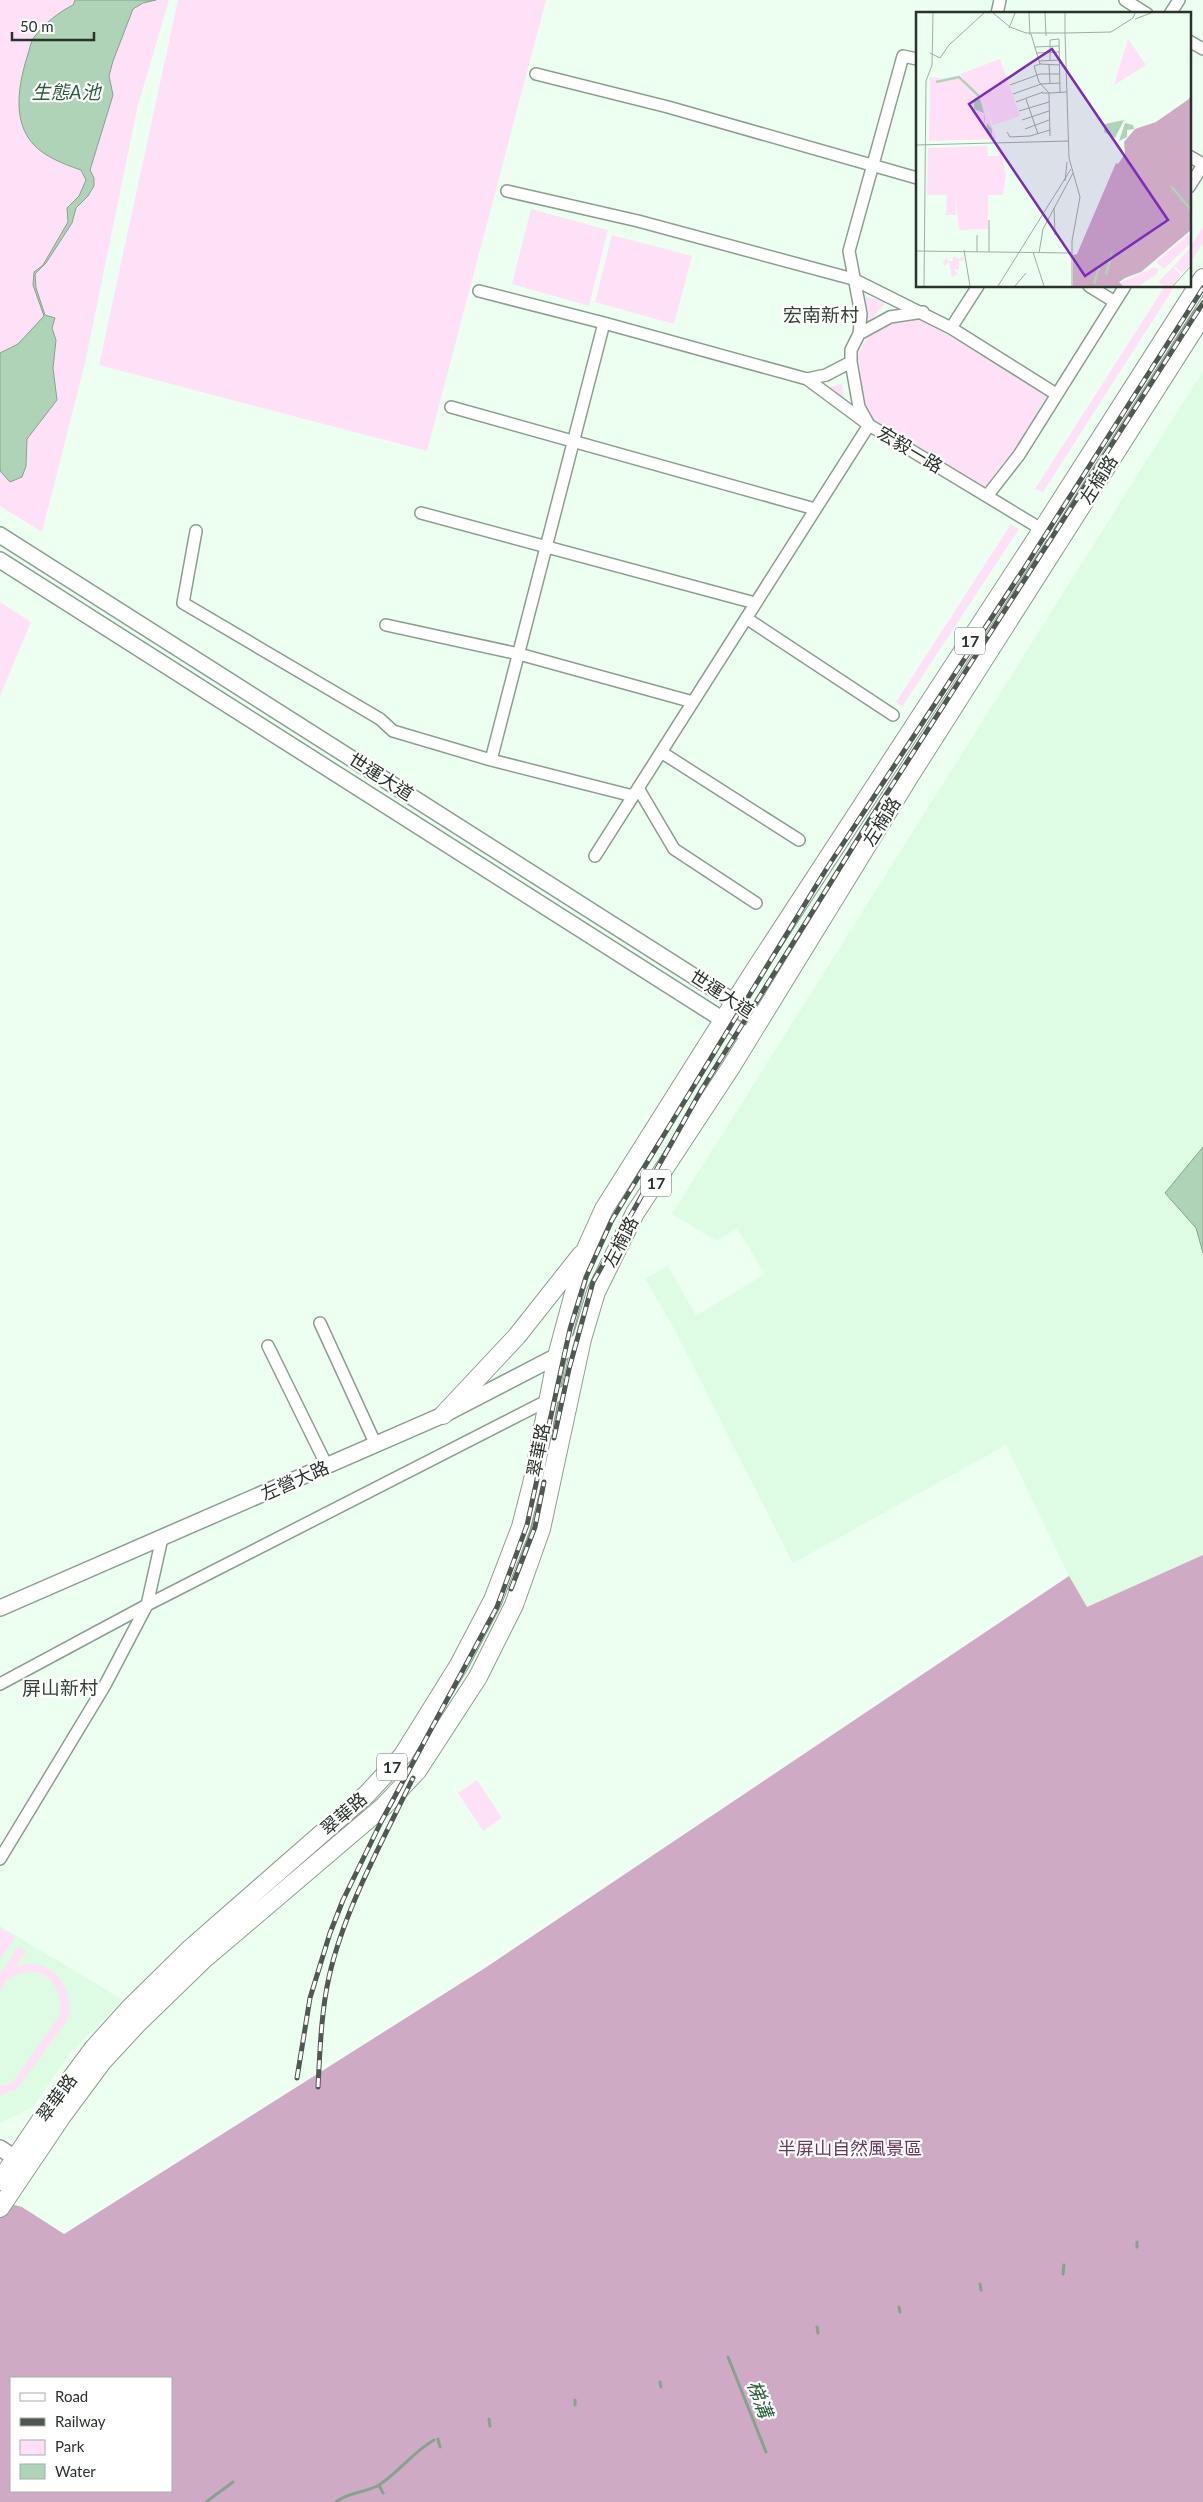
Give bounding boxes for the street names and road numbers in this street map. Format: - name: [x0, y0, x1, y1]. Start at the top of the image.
- street label: 宏毅一路: [874, 421, 947, 477]
- street label: 左楠路: [1075, 451, 1122, 508]
- road number: 17: [955, 627, 985, 654]
- street label: 世運大道: [345, 748, 418, 805]
- street label: 左楠路: [858, 793, 905, 850]
- street label: 世運大道: [686, 964, 759, 1022]
- road number: 17: [641, 1170, 671, 1196]
- street label: 左楠路: [598, 1212, 642, 1271]
- street label: 翠華路: [522, 1421, 554, 1478]
- street label: 左營大路: [257, 1455, 332, 1505]
- road number: 17: [377, 1754, 407, 1780]
- street label: 翠華路: [316, 1787, 371, 1839]
- street label: 翠華路: [31, 2069, 81, 2126]

